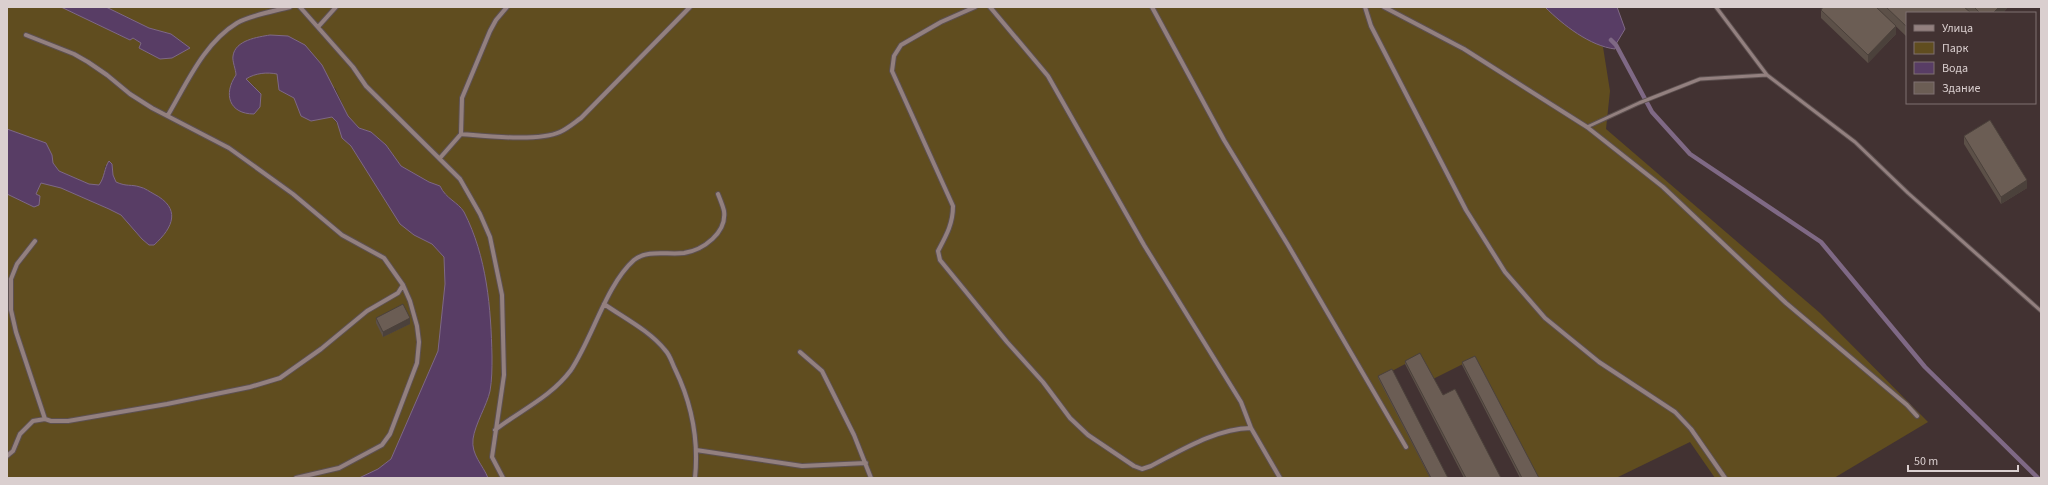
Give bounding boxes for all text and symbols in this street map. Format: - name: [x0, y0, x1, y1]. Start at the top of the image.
- legend: [1906, 12, 2036, 104]
- text: Улица: [1942, 20, 1973, 37]
- text: Парк: [1942, 40, 1968, 57]
- text: Вода: [1942, 60, 1968, 77]
- text: Здание: [1942, 80, 1981, 97]
- scale bar: [1908, 447, 2018, 473]
- text: 50 m: [1914, 453, 1938, 470]

